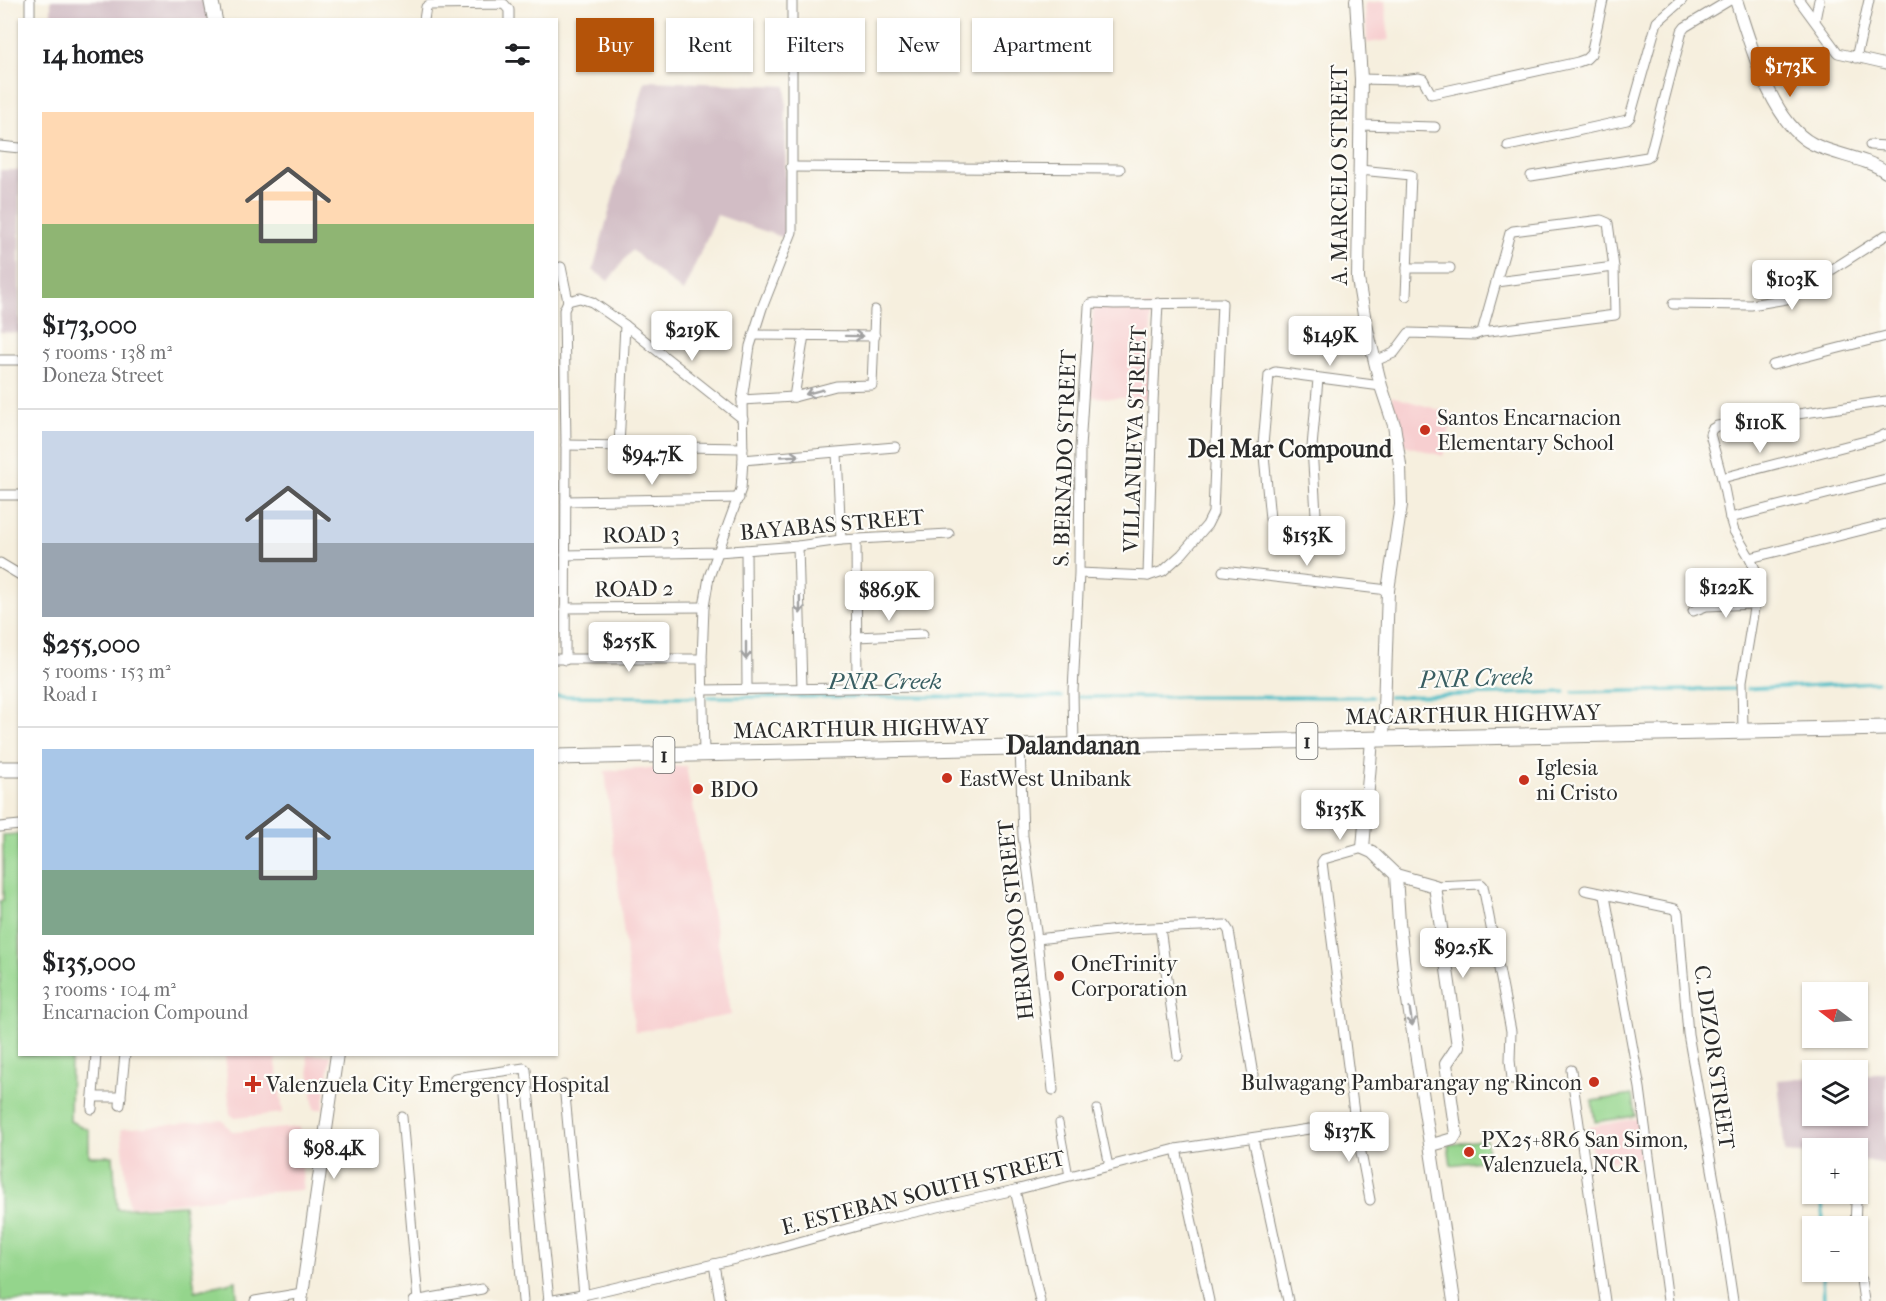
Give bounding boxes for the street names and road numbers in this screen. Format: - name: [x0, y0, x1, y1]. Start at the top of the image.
- street label: A. MARCELO STREET: [1327, 64, 1353, 286]
- street label: VILLANUEVA STREET: [1118, 324, 1152, 554]
- street label: S. BERNADO STREET: [1048, 348, 1082, 567]
- street label: BAYABAS STREET: [739, 504, 927, 546]
- street label: ROAD 3: [602, 521, 680, 549]
- street label: ROAD 2: [594, 575, 674, 603]
- street label: MACARTHUR HIGHWAY: [1345, 700, 1602, 730]
- street label: MACARTHUR HIGHWAY: [733, 714, 990, 744]
- road number: 1: [1296, 723, 1318, 759]
- road number: 1: [654, 737, 674, 773]
- street label: HERMOSO STREET: [992, 817, 1039, 1021]
- street label: C. DIZOR STREET: [1688, 964, 1740, 1152]
- street label: E. ESTEBAN SOUTH STREET: [779, 1145, 1069, 1241]

